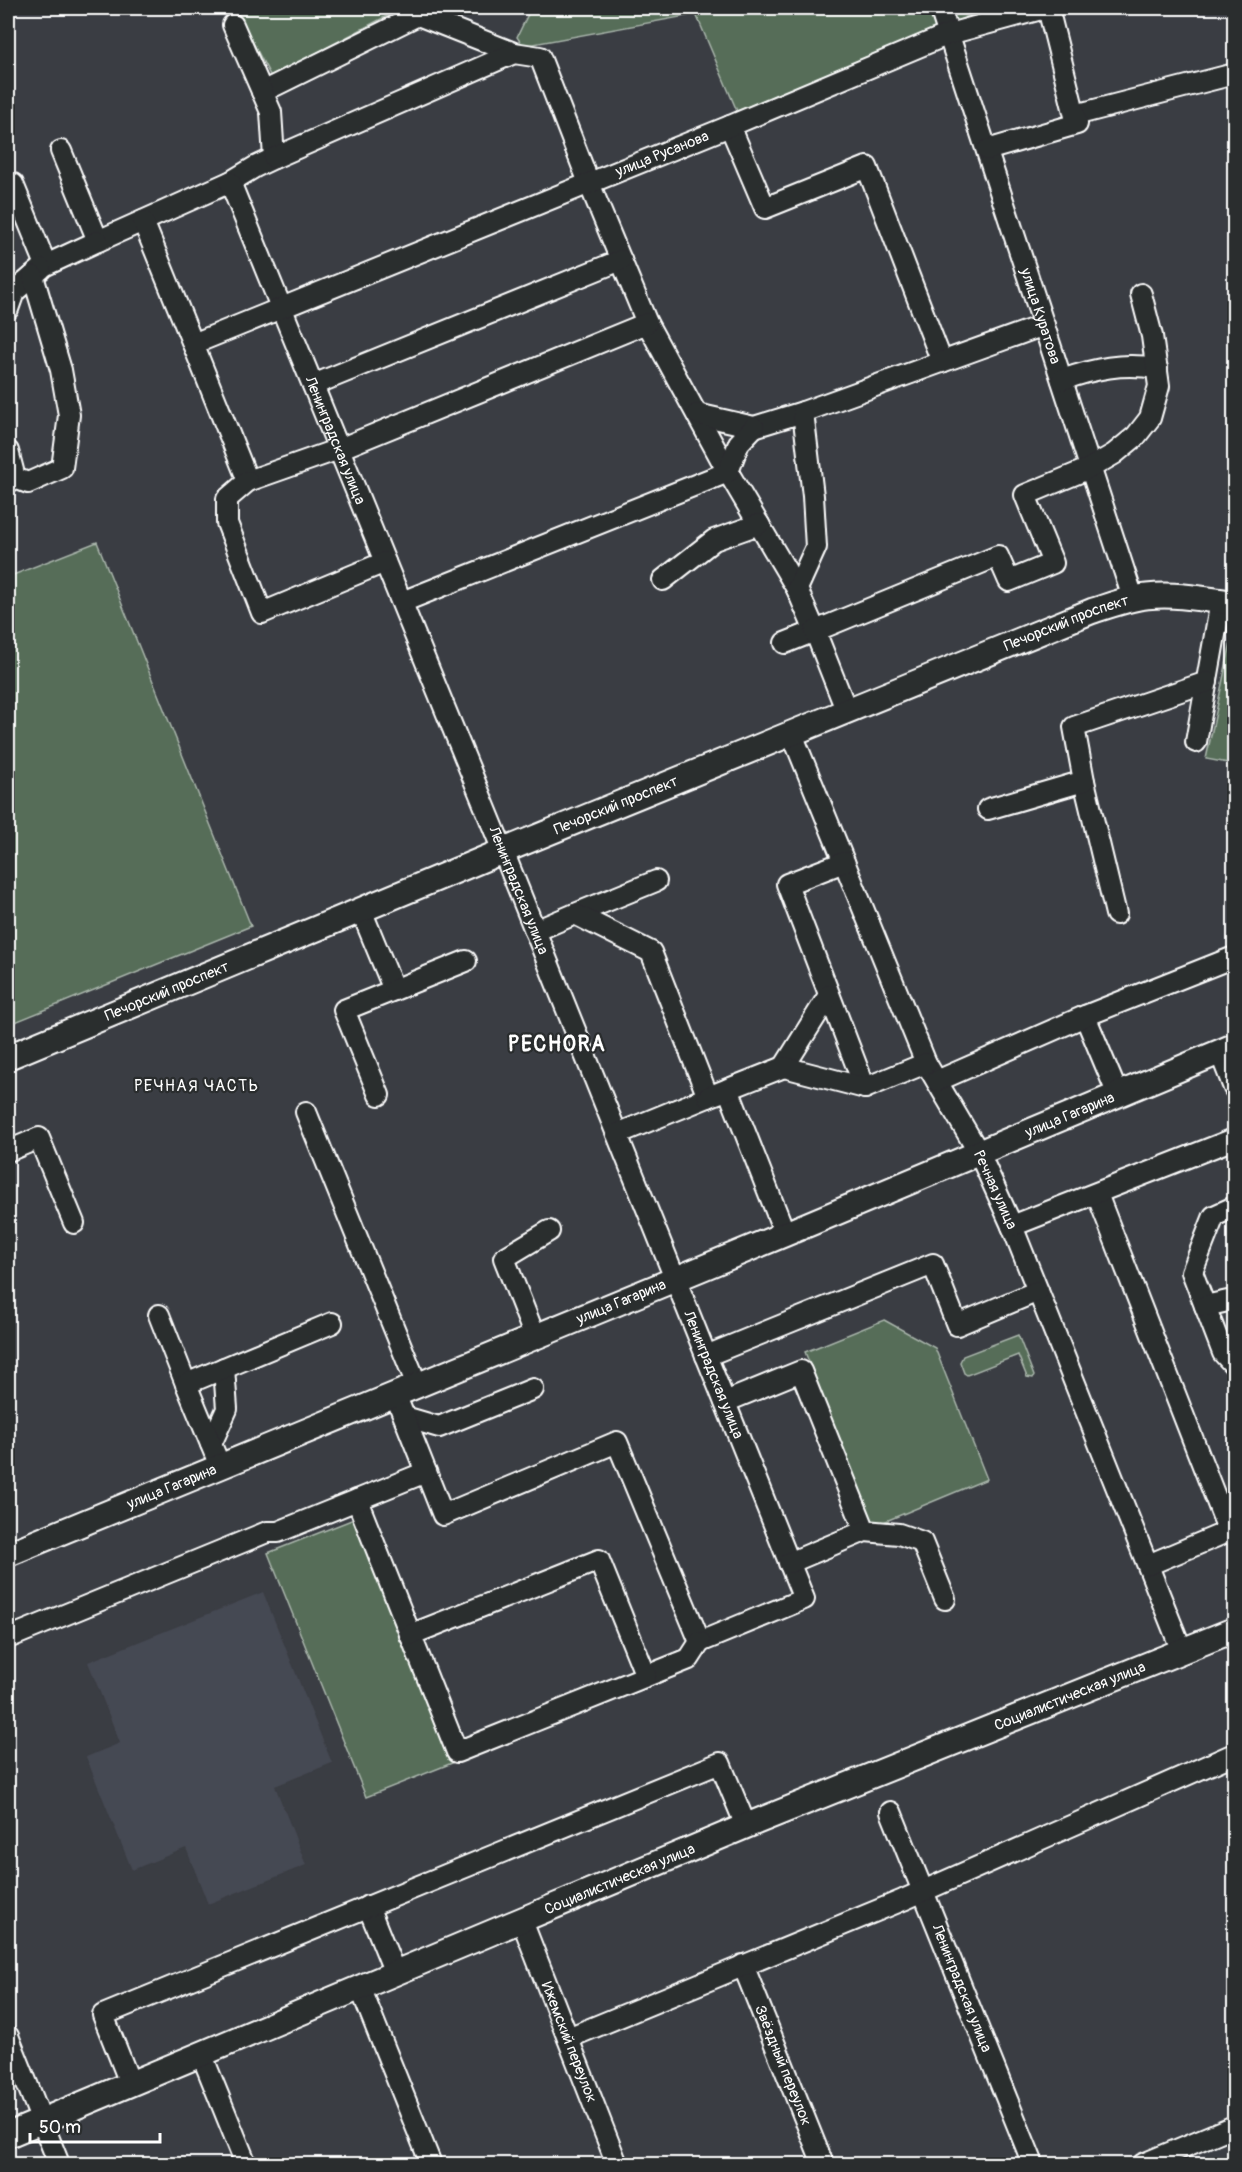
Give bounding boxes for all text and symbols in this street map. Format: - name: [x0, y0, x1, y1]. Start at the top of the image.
- street label: улица Русанова: [612, 127, 712, 182]
- street label: улица Куратова: [1015, 265, 1065, 366]
- street label: Ленинградская улица: [300, 373, 370, 507]
- street label: Печорский проспект: [1001, 591, 1131, 656]
- street label: Печорский проспект: [551, 772, 681, 839]
- street label: Ленинградская улица: [484, 823, 553, 957]
- street label: Печорский проспект: [102, 957, 232, 1026]
- district label: PECHORA: [508, 1031, 606, 1058]
- district label: РЕЧНАЯ ЧАСТЬ: [134, 1076, 260, 1096]
- street label: улица Гагарина: [1021, 1088, 1118, 1143]
- street label: Речная улица: [969, 1147, 1021, 1232]
- street label: улица Гагарина: [573, 1275, 669, 1329]
- street label: Ленинградская улица: [679, 1307, 748, 1442]
- street label: улица Гагарина: [123, 1460, 219, 1514]
- street label: Социалистическая улица: [991, 1657, 1148, 1735]
- street label: Социалистическая улица: [542, 1839, 698, 1919]
- street label: Ленинградская улица: [927, 1921, 996, 2055]
- street label: Ижемский переулок: [537, 1979, 601, 2106]
- street label: Звёздный переулок: [750, 2002, 816, 2129]
- scale bar: [30, 2106, 160, 2144]
- text: 50 m: [39, 2116, 81, 2139]

